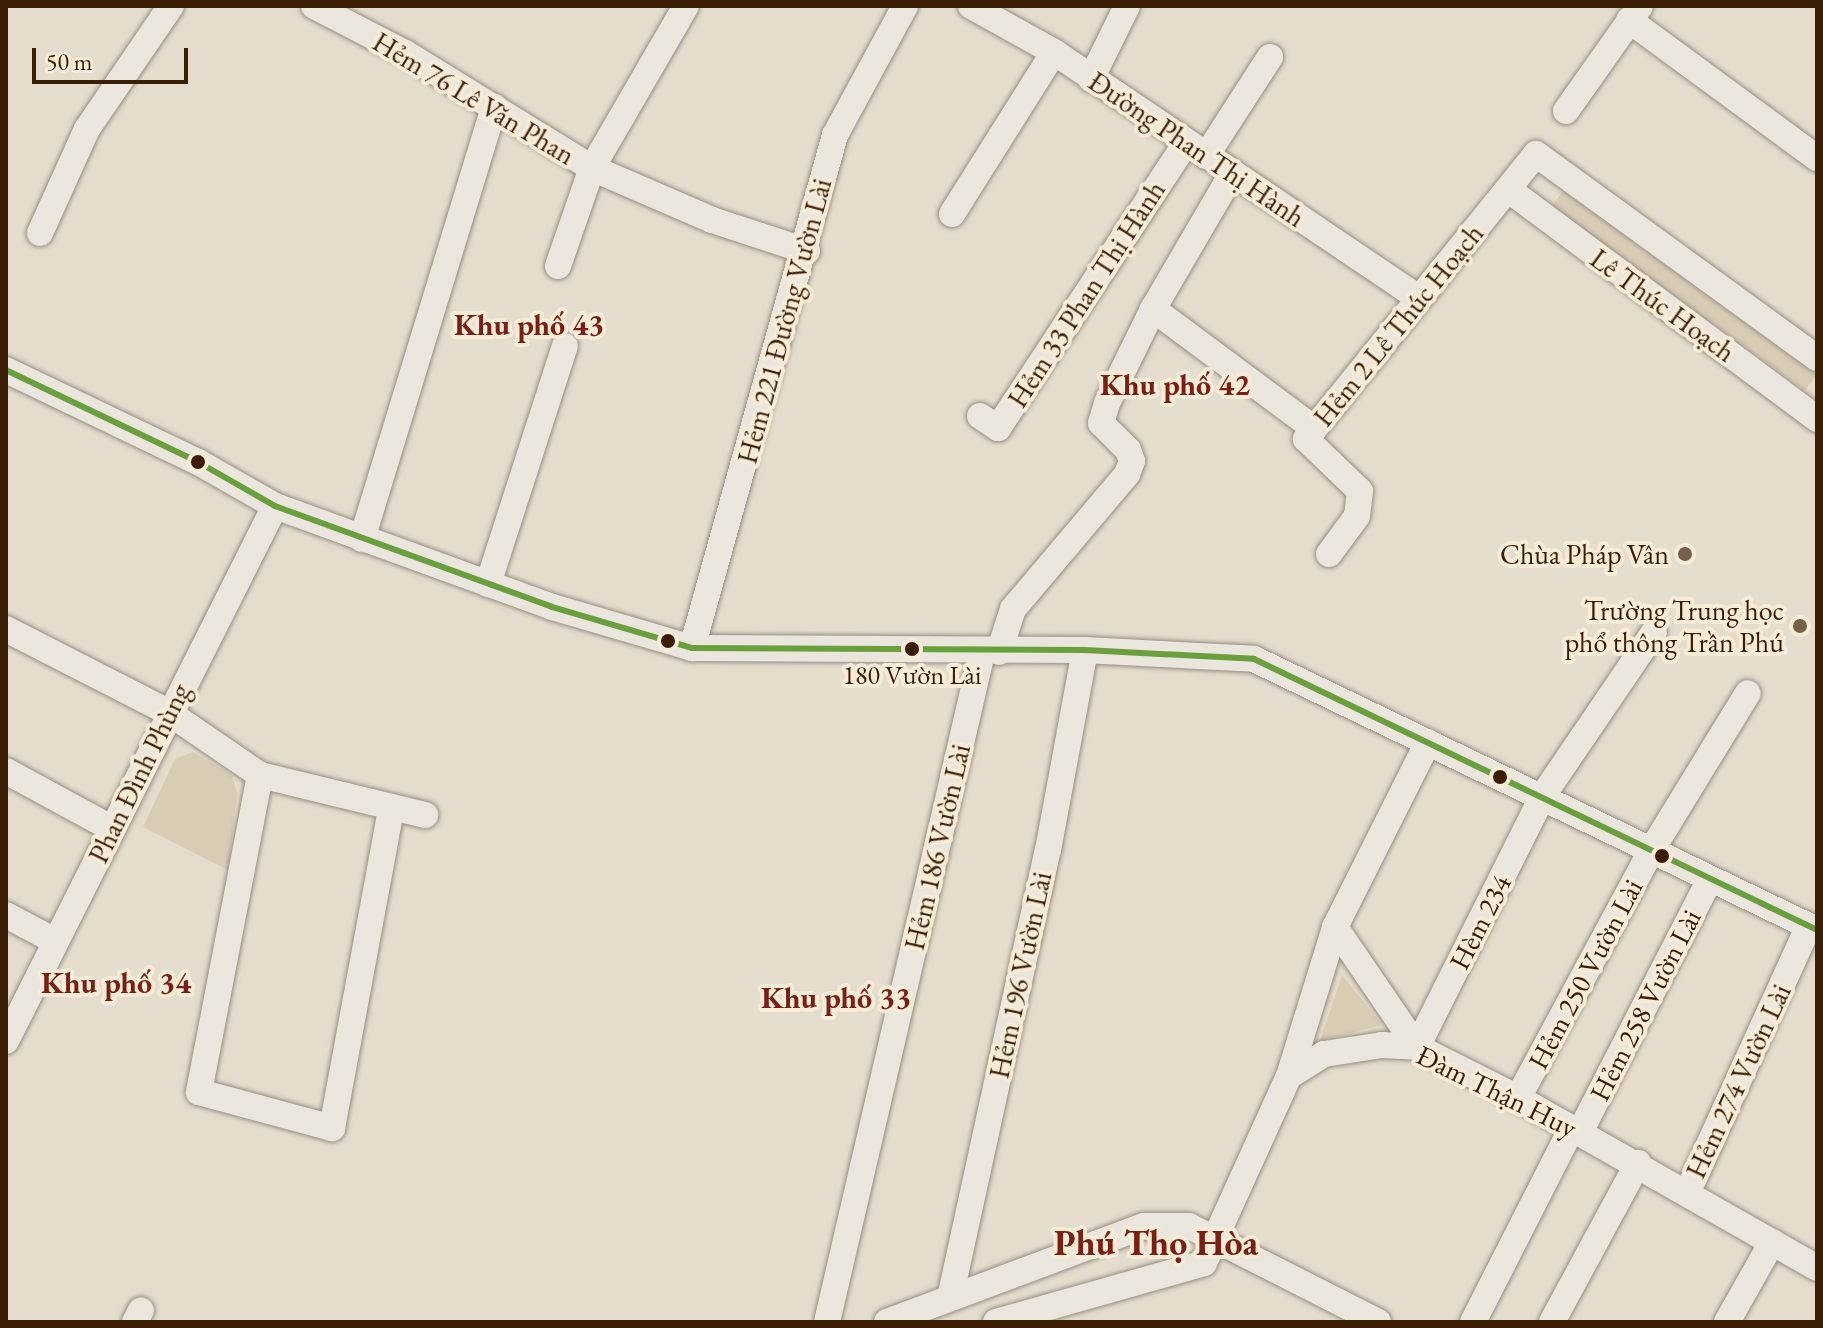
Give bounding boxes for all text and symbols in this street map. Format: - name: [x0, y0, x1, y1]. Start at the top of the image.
- street label: Hẻm 76 Lê Văn Phan: [367, 24, 581, 172]
- scale bar: [36, 32, 192, 82]
- text: 50 m: [46, 46, 93, 77]
- street label: Đường Phan Thị Hành: [1082, 64, 1312, 234]
- street label: Hẻm 33 Phan Thị Hành: [1000, 174, 1172, 414]
- street label: Hẻm 221 Đường Vườn Lài: [730, 175, 838, 467]
- street label: Hẻm 2 Lê Thúc Hoạch: [1306, 217, 1490, 433]
- street label: Lê Thúc Hoạch: [1584, 241, 1742, 369]
- district label: Khu phố 43: [454, 307, 604, 343]
- district label: Khu phố 42: [1100, 367, 1250, 403]
- unlabelled marker: [190, 454, 206, 470]
- place label: Chùa Pháp Vân: [1500, 537, 1669, 571]
- marker: Chùa Pháp Vân: [1676, 545, 1694, 563]
- place label: Trường Trung học phổ thông Trần Phú: [1565, 593, 1784, 659]
- marker: Trường Trung học phổ thông Trần Phú: [1791, 617, 1809, 635]
- unlabelled marker: [660, 633, 676, 649]
- marker: 180 Vườn Lài: [904, 641, 920, 657]
- place label: 180 Vườn Lài: [843, 660, 981, 692]
- street label: Phan Đình Phùng: [81, 678, 197, 868]
- street label: Hẻm 186 Vườn Lài: [897, 741, 977, 953]
- unlabelled marker: [1492, 769, 1508, 785]
- unlabelled marker: [1654, 848, 1670, 864]
- street label: Hẻm 196 Vườn Lài: [982, 869, 1058, 1081]
- street label: Hèm 234: [1442, 869, 1518, 975]
- street label: Hẻm 250 Vườn Lài: [1521, 873, 1649, 1075]
- street label: Hẻm 258 Vườn Lài: [1582, 904, 1708, 1106]
- district label: Khu phố 34: [41, 965, 191, 1001]
- street label: Hẻm 274 Vườn Lài: [1678, 979, 1798, 1183]
- district label: Khu phố 33: [761, 980, 911, 1016]
- street label: Đàm Thận Huy: [1411, 1038, 1583, 1144]
- district label: Phú Thọ Hòa: [1054, 1221, 1258, 1265]

